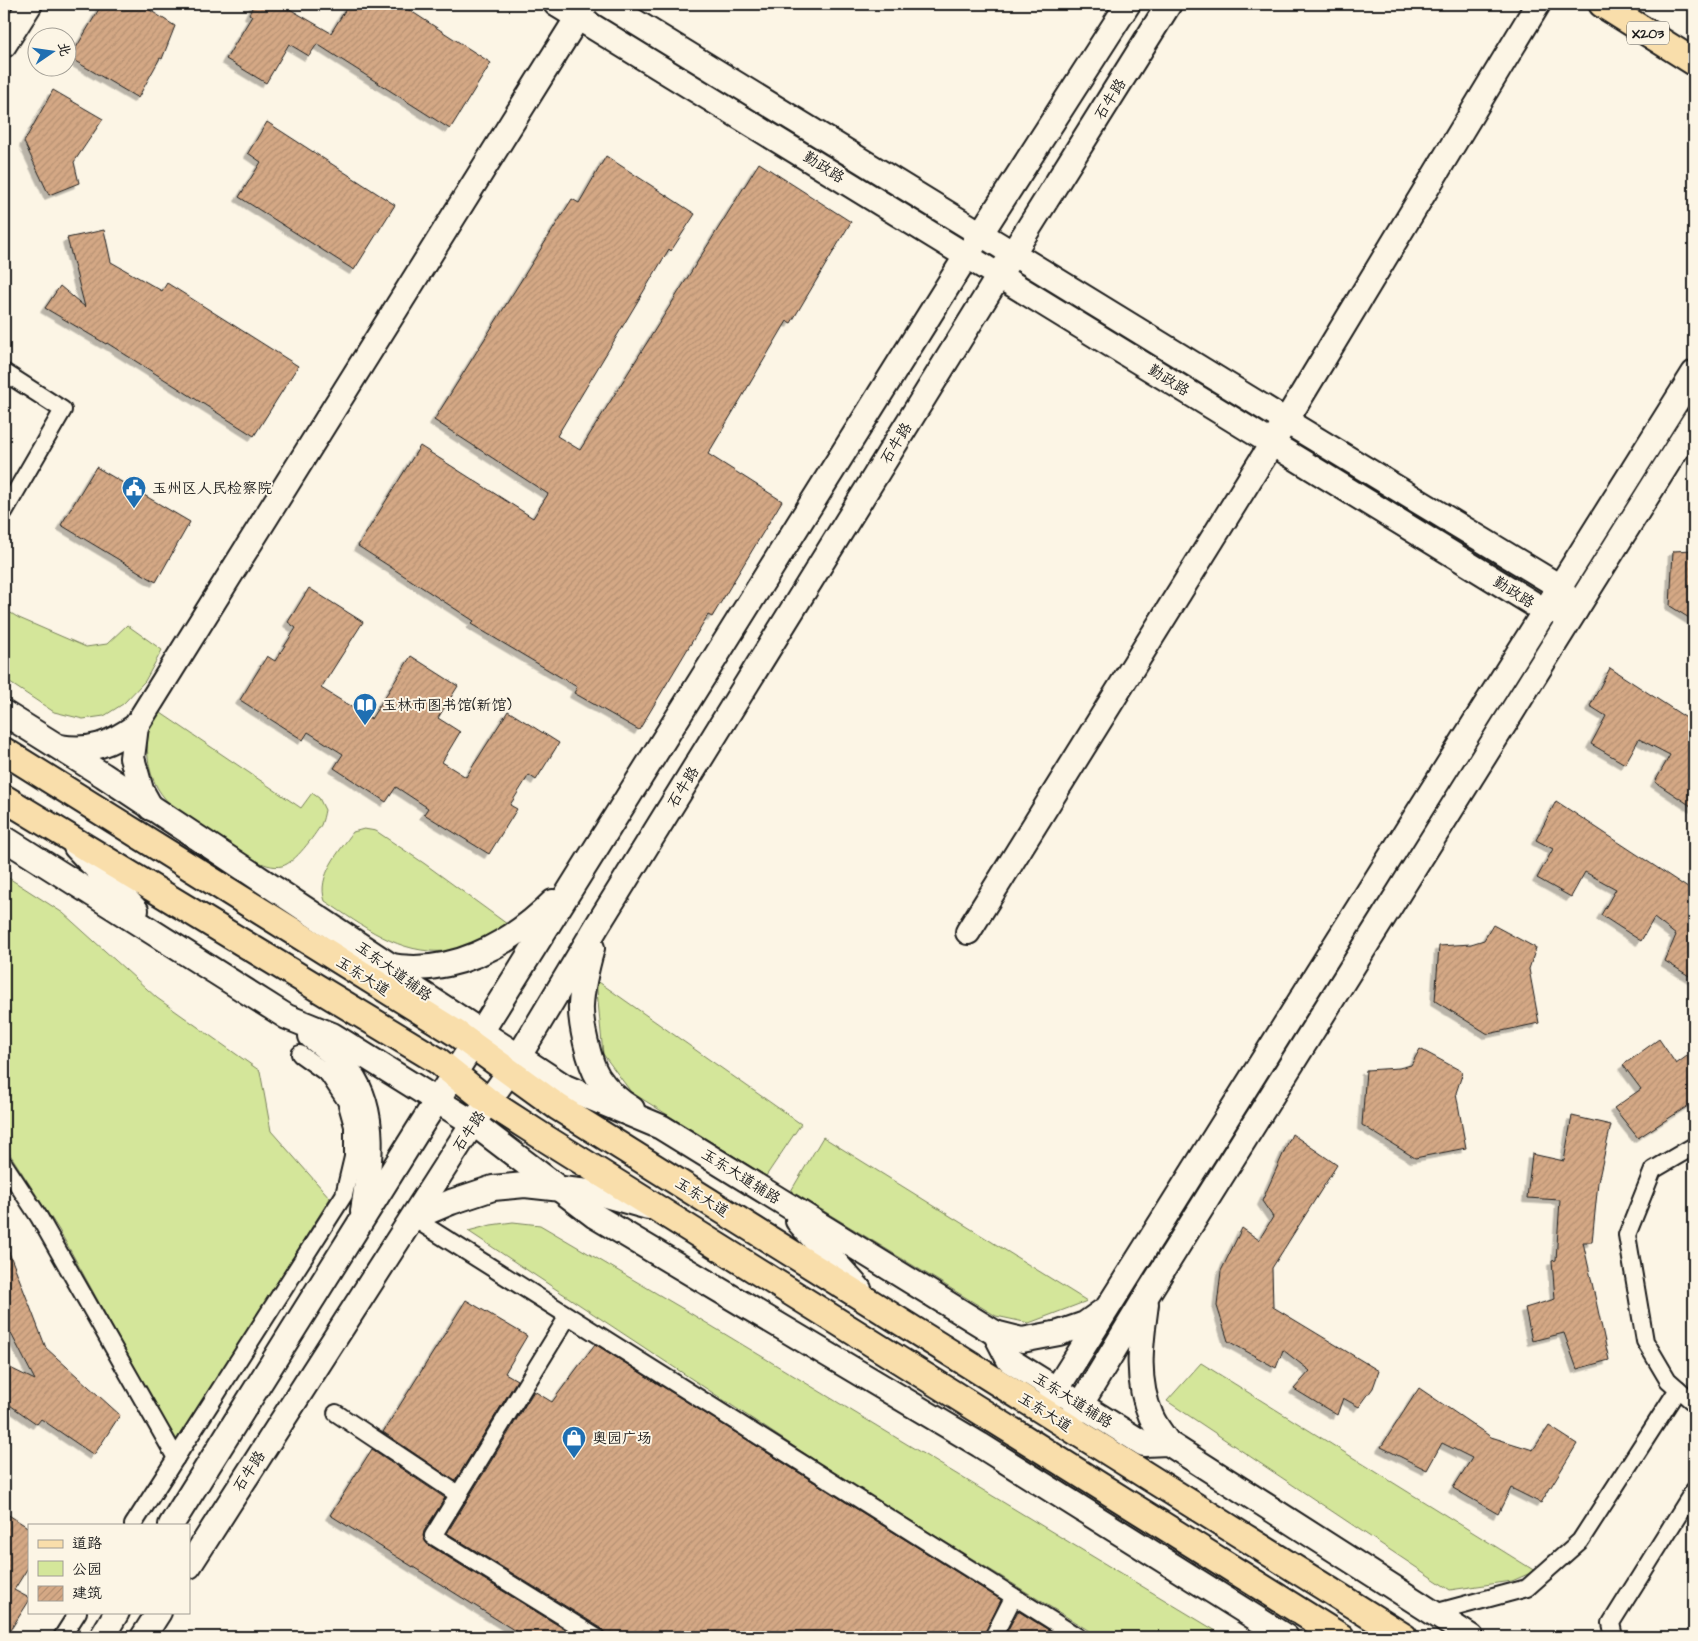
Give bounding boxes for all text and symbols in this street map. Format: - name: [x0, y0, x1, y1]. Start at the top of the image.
- road number: X203: [1627, 22, 1669, 44]
- north arrow: [28, 28, 78, 78]
- text: 北: [52, 40, 75, 58]
- street label: 石牛路: [1090, 75, 1131, 124]
- street label: 勤政路: [799, 147, 848, 188]
- street label: 勤政路: [1144, 360, 1193, 401]
- street label: 石牛路: [876, 419, 917, 468]
- public building icon: 玉州区人民检察院: [121, 475, 147, 509]
- place label: 玉州区人民检察院: [152, 478, 272, 499]
- street label: 勤政路: [1489, 572, 1538, 613]
- library icon: 玉林市图书馆(新馆): [352, 692, 378, 726]
- place label: 玉林市图书馆(新馆): [382, 695, 512, 716]
- street label: 石牛路: [663, 763, 704, 812]
- street label: 玉东大道辅路: [352, 937, 436, 1005]
- street label: 玉东大道: [333, 952, 393, 1000]
- street label: 石牛路: [448, 1107, 491, 1156]
- street label: 玉东大道辅路: [698, 1145, 784, 1207]
- street label: 玉东大道: [672, 1173, 732, 1221]
- street label: 玉东大道辅路: [1030, 1369, 1116, 1431]
- street label: 玉东大道: [1015, 1388, 1075, 1436]
- shop icon: 奥园广场: [561, 1425, 587, 1459]
- place label: 奥园广场: [592, 1428, 652, 1449]
- street label: 石牛路: [228, 1447, 270, 1496]
- legend: [28, 1524, 190, 1614]
- text: 道路: [72, 1533, 102, 1554]
- text: 公园: [72, 1559, 102, 1580]
- text: 建筑: [72, 1583, 102, 1604]

